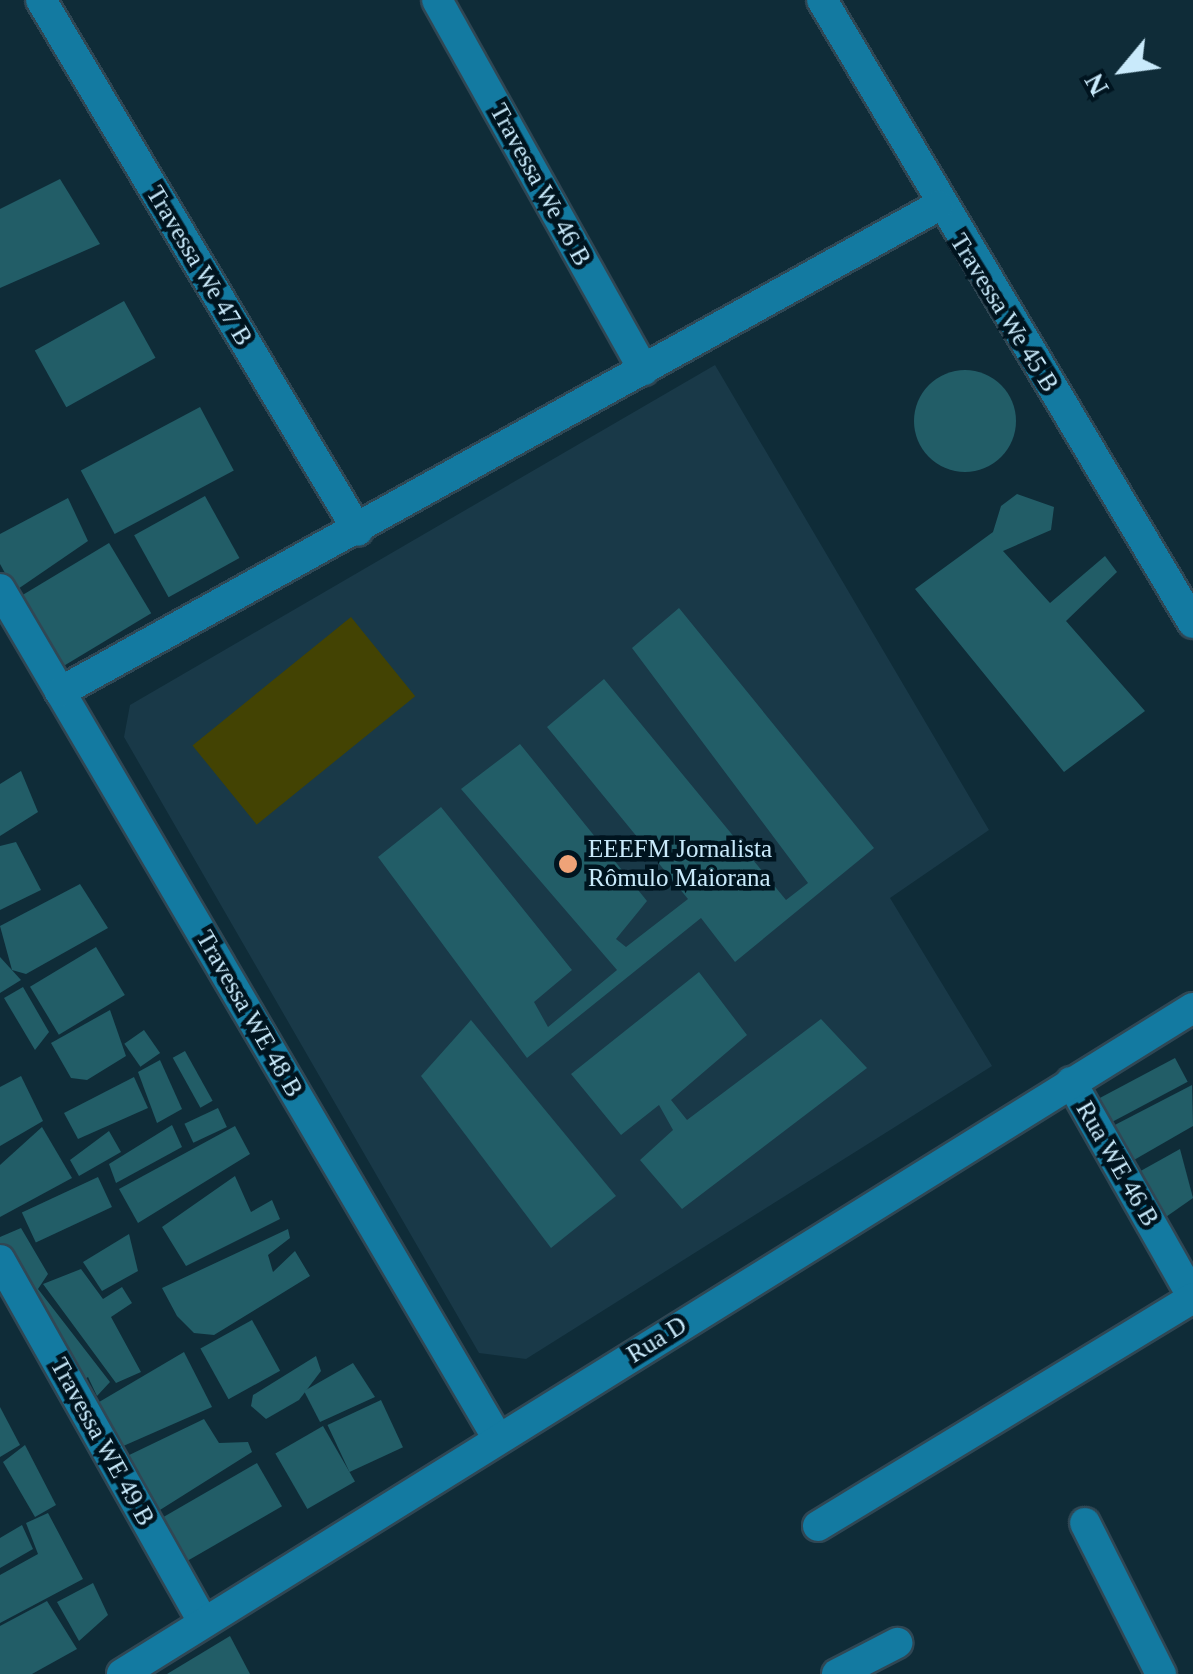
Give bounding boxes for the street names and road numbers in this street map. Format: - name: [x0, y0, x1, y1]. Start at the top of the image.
- street label: Travessa We 46 B: [483, 99, 597, 271]
- street label: Travessa We 47 B: [140, 181, 258, 351]
- street label: Travessa We 45 B: [943, 228, 1065, 398]
- street label: Travessa WE 48 B: [189, 925, 309, 1103]
- street label: Rua WE 46 B: [1069, 1096, 1165, 1232]
- street label: Rua D: [622, 1310, 692, 1370]
- street label: Travessa WE 49 B: [43, 1353, 161, 1531]

